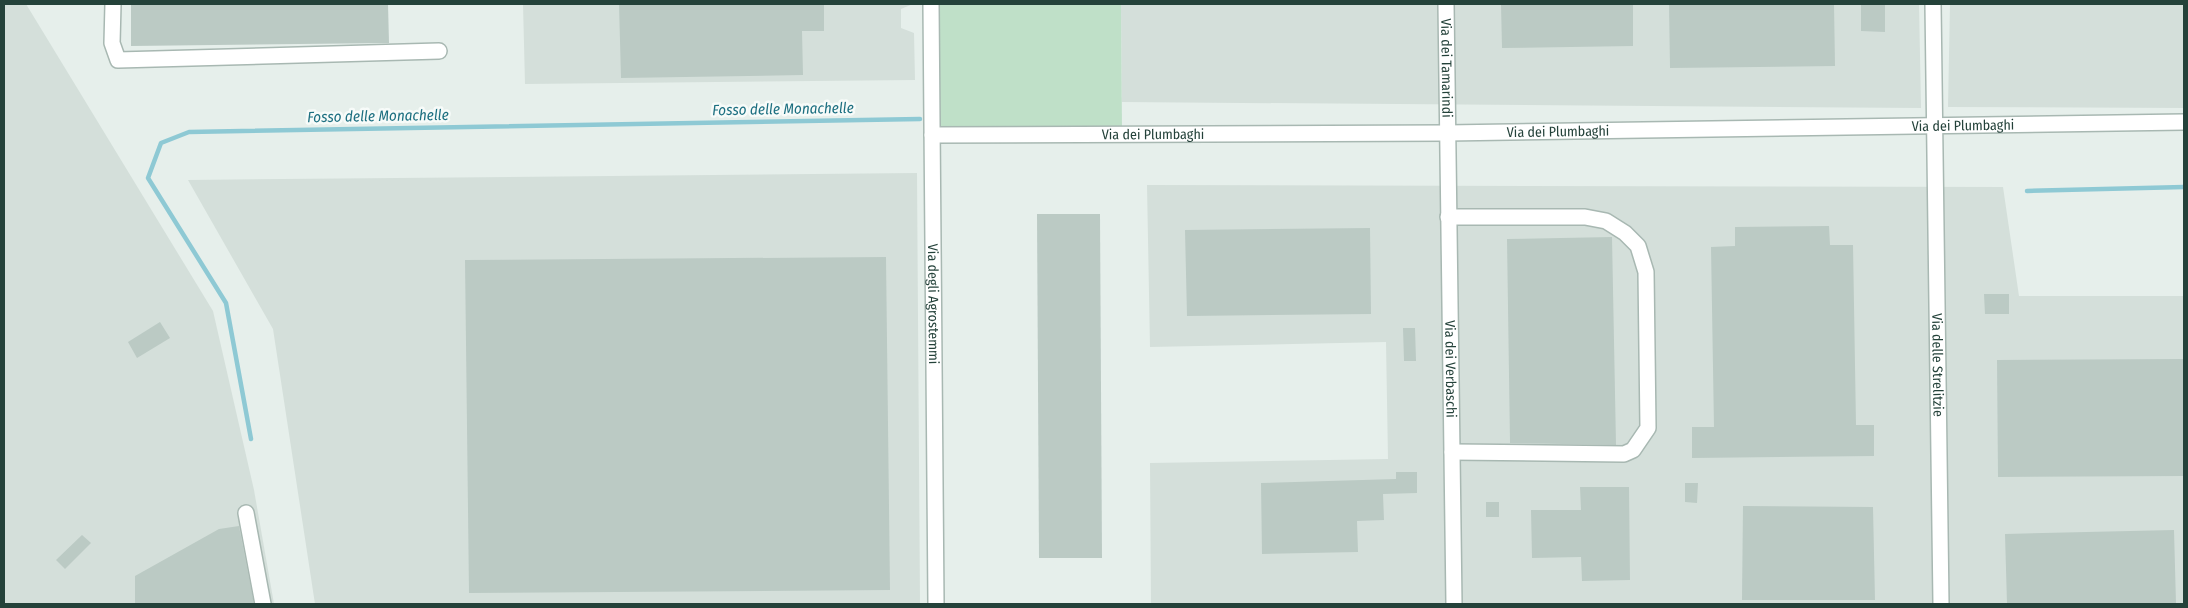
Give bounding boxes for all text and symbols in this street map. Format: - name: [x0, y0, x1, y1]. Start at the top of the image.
- street label: Via dei Tamarindi: [1437, 18, 1456, 118]
- water label: Fosso delle Monachelle: [712, 99, 854, 119]
- water label: Fosso delle Monachelle: [307, 106, 449, 126]
- street label: Via dei Plumbaghi: [1911, 117, 2014, 135]
- street label: Via dei Plumbaghi: [1507, 123, 1609, 141]
- street label: Via dei Plumbaghi: [1102, 126, 1204, 143]
- street label: Via degli Agrostemmi: [924, 244, 942, 364]
- street label: Via delle Strelitzie: [1928, 313, 1947, 417]
- street label: Via dei Verbaschi: [1441, 320, 1460, 418]

